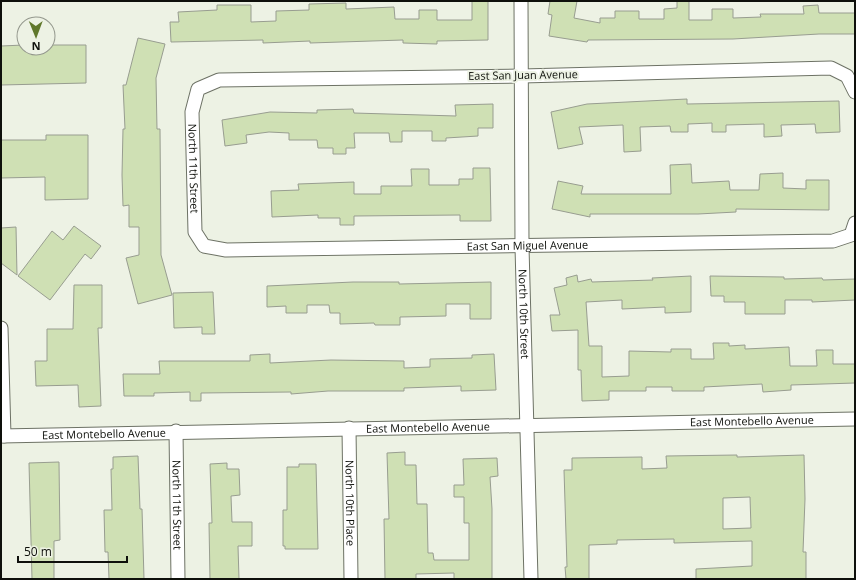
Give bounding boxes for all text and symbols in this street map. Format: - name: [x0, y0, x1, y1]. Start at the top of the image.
- north arrow: [16, 16, 56, 56]
- text: N: [32, 39, 41, 54]
- street label: East San Juan Avenue: [468, 66, 578, 83]
- street label: North 11th Street: [185, 123, 203, 214]
- street label: East San Miguel Avenue: [466, 237, 588, 253]
- street label: North 10th Street: [516, 269, 533, 359]
- street label: East Montebello Avenue: [690, 412, 814, 429]
- street label: East Montebello Avenue: [366, 418, 490, 436]
- street label: East Montebello Avenue: [42, 425, 166, 442]
- street label: North 11th Street: [169, 460, 186, 550]
- street label: North 10th Place: [342, 460, 359, 546]
- scale bar: [18, 538, 127, 564]
- text: 50 m: [24, 543, 52, 560]

